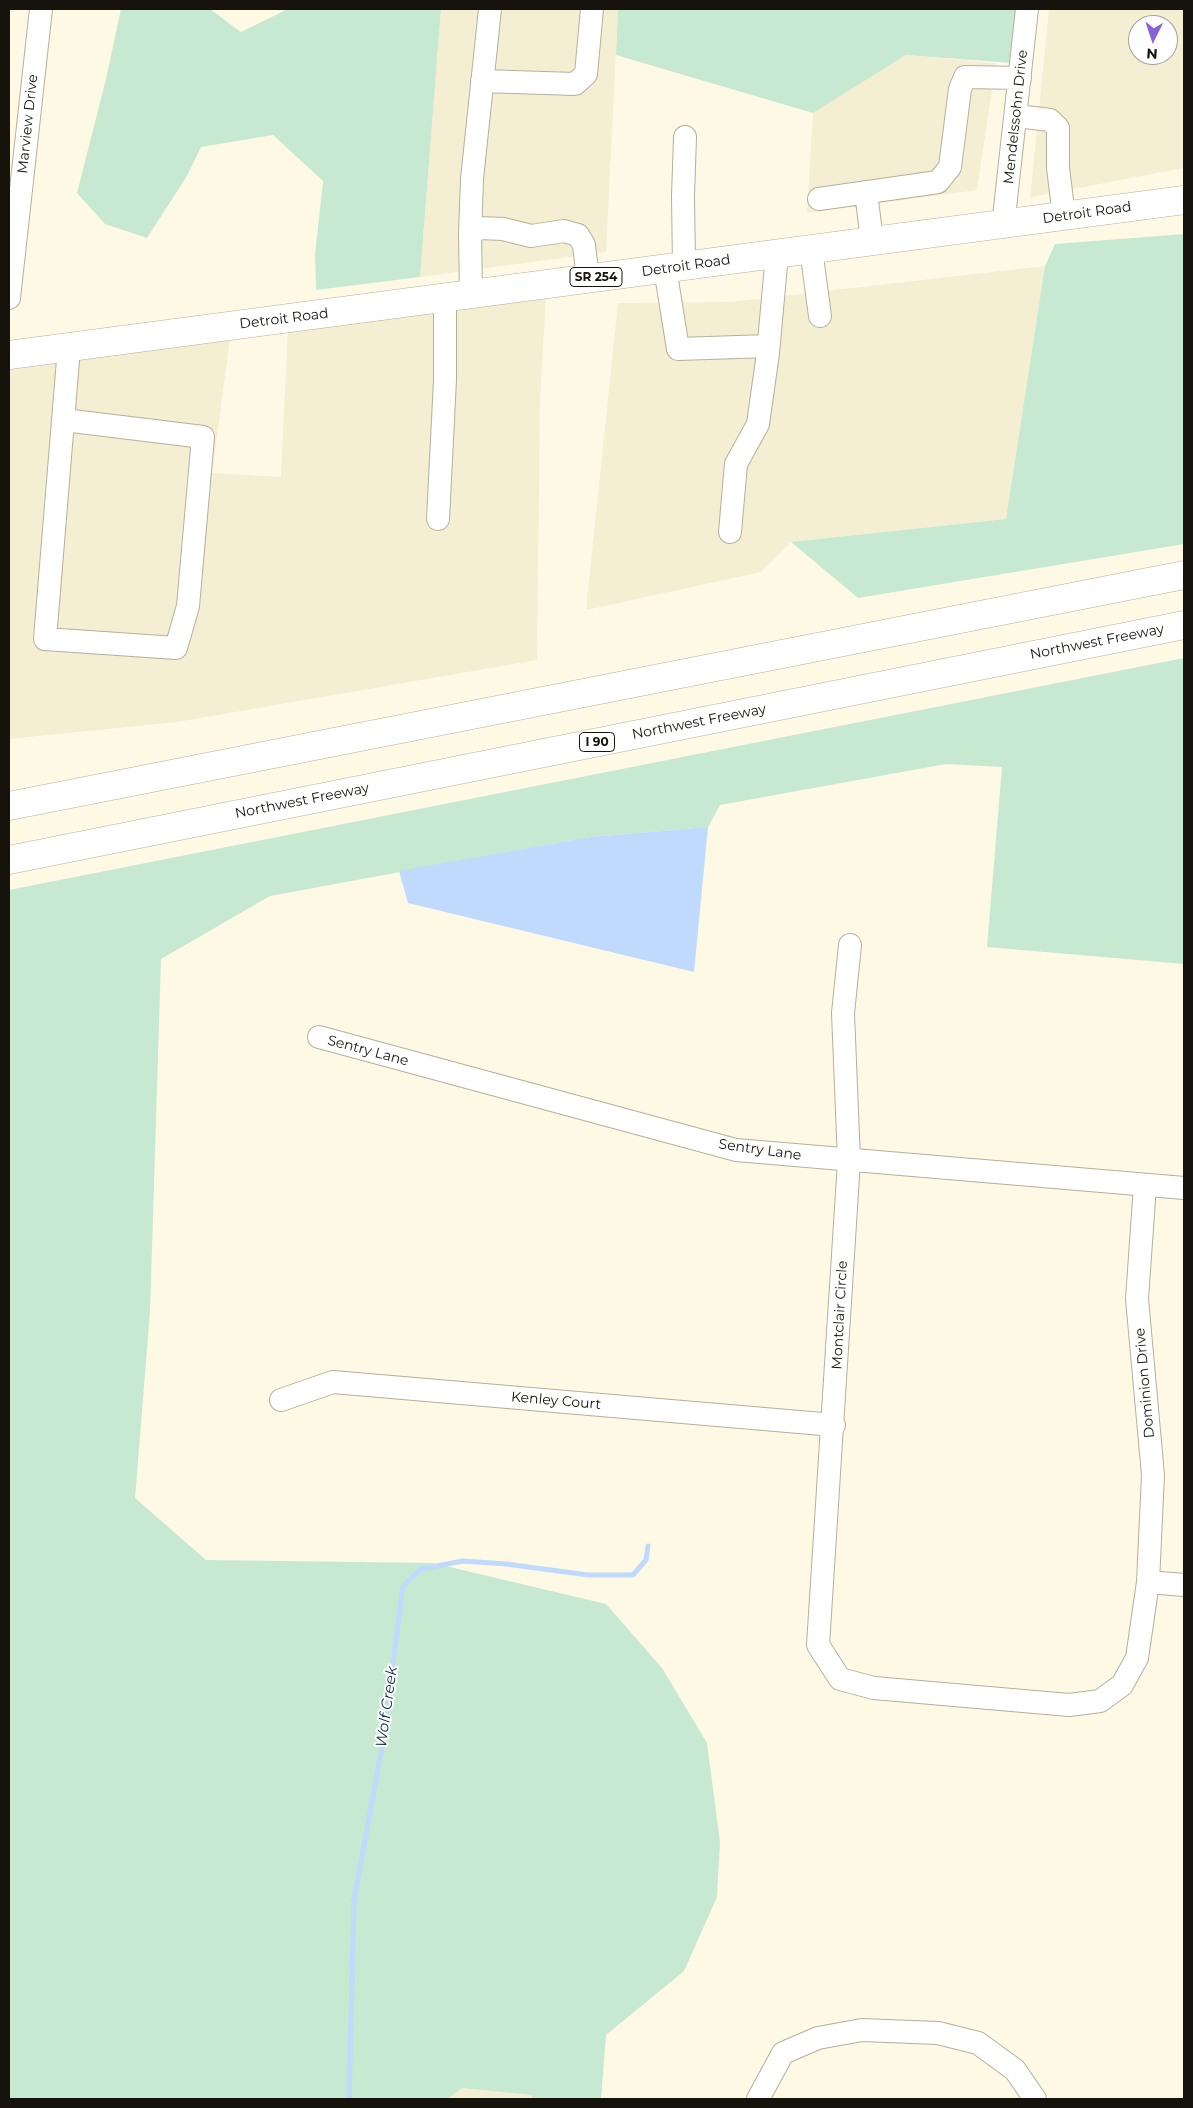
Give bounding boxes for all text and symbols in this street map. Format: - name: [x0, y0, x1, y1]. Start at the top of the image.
- north arrow: [1128, 15, 1178, 65]
- text: N: [1146, 45, 1158, 63]
- street label: Mendelssohn Drive: [1001, 49, 1031, 185]
- street label: Marview Drive: [14, 74, 42, 174]
- street label: Detroit Road: [1042, 198, 1132, 228]
- street label: Detroit Road: [641, 251, 731, 281]
- road number: SR 254: [570, 268, 622, 286]
- street label: Detroit Road: [239, 305, 329, 333]
- street label: Northwest Freeway: [1029, 621, 1165, 663]
- street label: Northwest Freeway: [631, 701, 767, 743]
- road number: I 90: [580, 732, 614, 752]
- street label: Northwest Freeway: [234, 780, 370, 822]
- street label: Sentry Lane: [326, 1032, 410, 1070]
- street label: Sentry Lane: [718, 1136, 802, 1164]
- street label: Montclair Circle: [829, 1260, 851, 1370]
- street label: Dominion Drive: [1132, 1327, 1158, 1439]
- street label: Kenley Court: [510, 1389, 602, 1413]
- water label: Wolf Creek: [372, 1665, 402, 1749]

